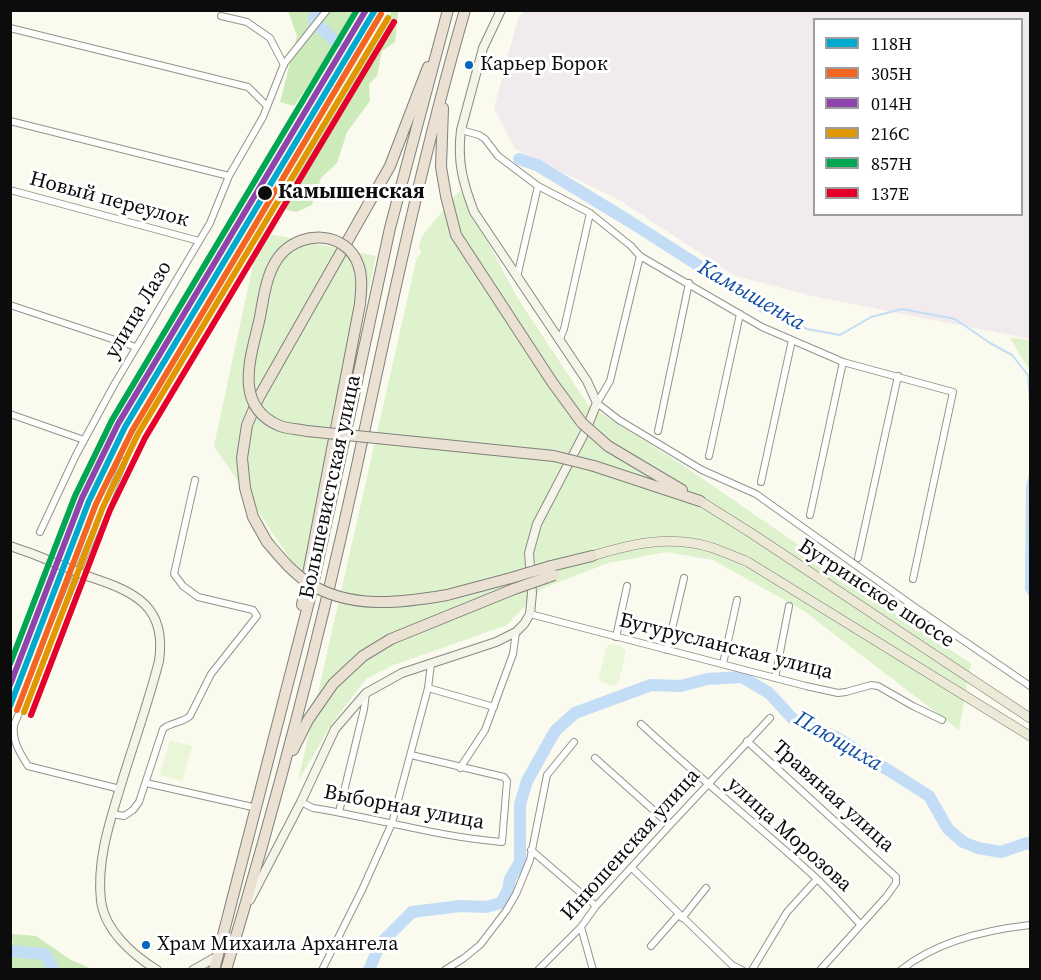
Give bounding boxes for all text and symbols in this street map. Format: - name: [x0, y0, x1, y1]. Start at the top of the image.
- legend: [813, 18, 1023, 216]
- text: 118Н: [871, 31, 912, 56]
- place label: Карьер Борок: [480, 53, 608, 77]
- marker: Карьер Борок: [463, 59, 475, 71]
- text: 305Н: [871, 61, 912, 86]
- text: 014Н: [871, 91, 912, 116]
- text: 216С: [871, 121, 909, 146]
- text: 857Н: [871, 151, 912, 176]
- street label: Новый переулок: [27, 167, 191, 233]
- place label: Камышенская: [278, 180, 425, 206]
- text: 137Е: [871, 181, 909, 206]
- marker: Камышенская: [256, 184, 274, 202]
- water label: Камышенка: [693, 255, 809, 337]
- street label: улица Лазо: [100, 257, 178, 363]
- street label: Большевистская улица: [295, 373, 367, 601]
- street label: Бугринское шоссе: [793, 534, 959, 654]
- street label: Бугурусланская улица: [616, 608, 836, 686]
- water label: Плющиха: [789, 706, 887, 778]
- street label: Травяная улица: [767, 736, 899, 858]
- street label: Инюшенская улица: [556, 764, 706, 926]
- street label: улица Морозова: [721, 772, 857, 898]
- street label: Выборная улица: [322, 780, 486, 836]
- place label: Храм Михаила Архангела: [157, 933, 398, 957]
- marker: Храм Михаила Архангела: [140, 939, 152, 951]

